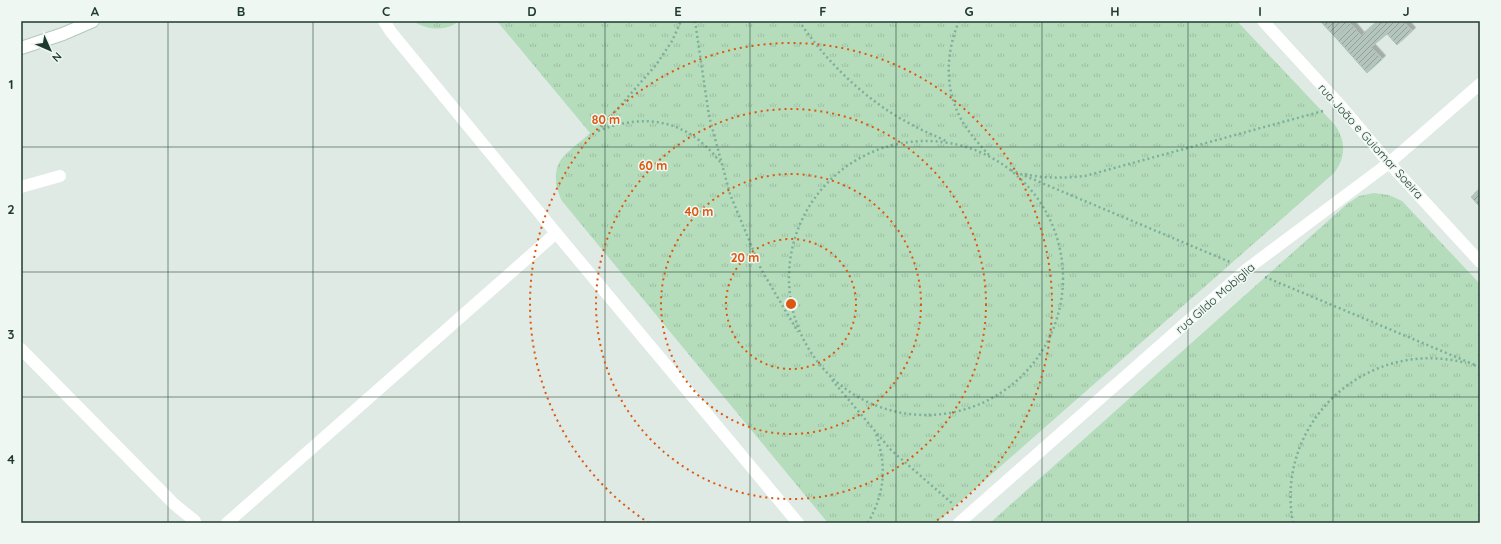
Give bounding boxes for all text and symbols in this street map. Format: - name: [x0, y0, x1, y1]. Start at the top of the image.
- text: A: [91, 3, 100, 19]
- text: B: [237, 3, 245, 19]
- text: C: [382, 3, 390, 19]
- text: D: [527, 3, 537, 19]
- text: E: [674, 3, 682, 19]
- text: F: [819, 3, 827, 19]
- text: G: [964, 3, 974, 19]
- text: H: [1110, 3, 1120, 19]
- text: I: [1258, 3, 1262, 19]
- text: J: [1402, 3, 1410, 19]
- north arrow: [30, 30, 70, 70]
- text: N: [49, 49, 65, 65]
- text: 1: [8, 76, 14, 92]
- street label: rua João e Guiomar Soeira: [1315, 80, 1427, 202]
- text: 80 m: [592, 112, 620, 127]
- text: 60 m: [639, 158, 667, 173]
- text: 2: [7, 201, 15, 217]
- text: 40 m: [685, 204, 713, 219]
- text: 20 m: [731, 250, 759, 265]
- street label: rua Gildo Mobiglia: [1172, 259, 1258, 337]
- centre of rings: [784, 297, 798, 311]
- text: 3: [8, 326, 15, 342]
- text: 4: [7, 451, 15, 467]

